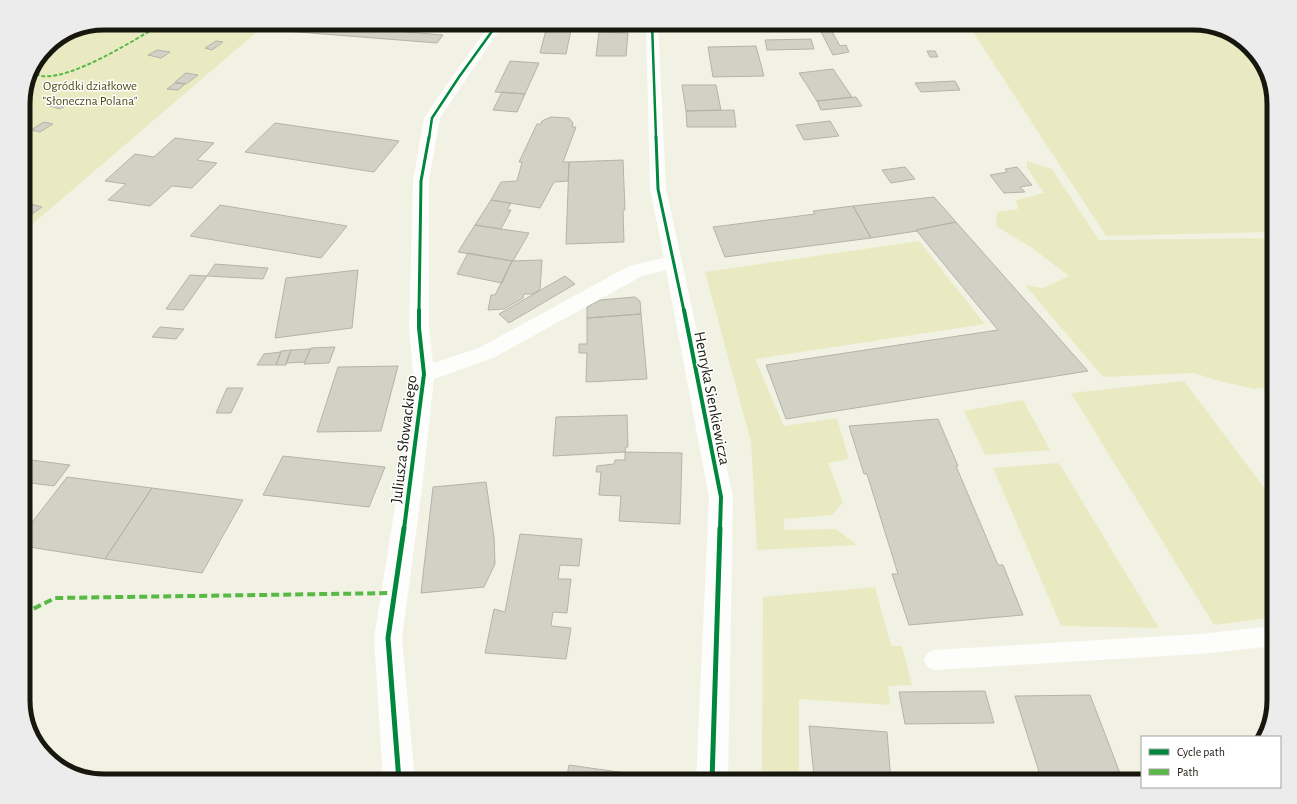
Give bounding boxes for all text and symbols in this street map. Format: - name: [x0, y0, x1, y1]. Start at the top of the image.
- park label: Ogródki działkowe "Słoneczna Polana": [42, 80, 138, 108]
- street label: Henryka Sienkiewicza: [690, 330, 733, 467]
- street label: Juliusza Słowackiego: [388, 374, 420, 504]
- legend: [1141, 736, 1281, 788]
- text: Cycle path: [1177, 746, 1225, 759]
- text: Path: [1177, 766, 1199, 778]

